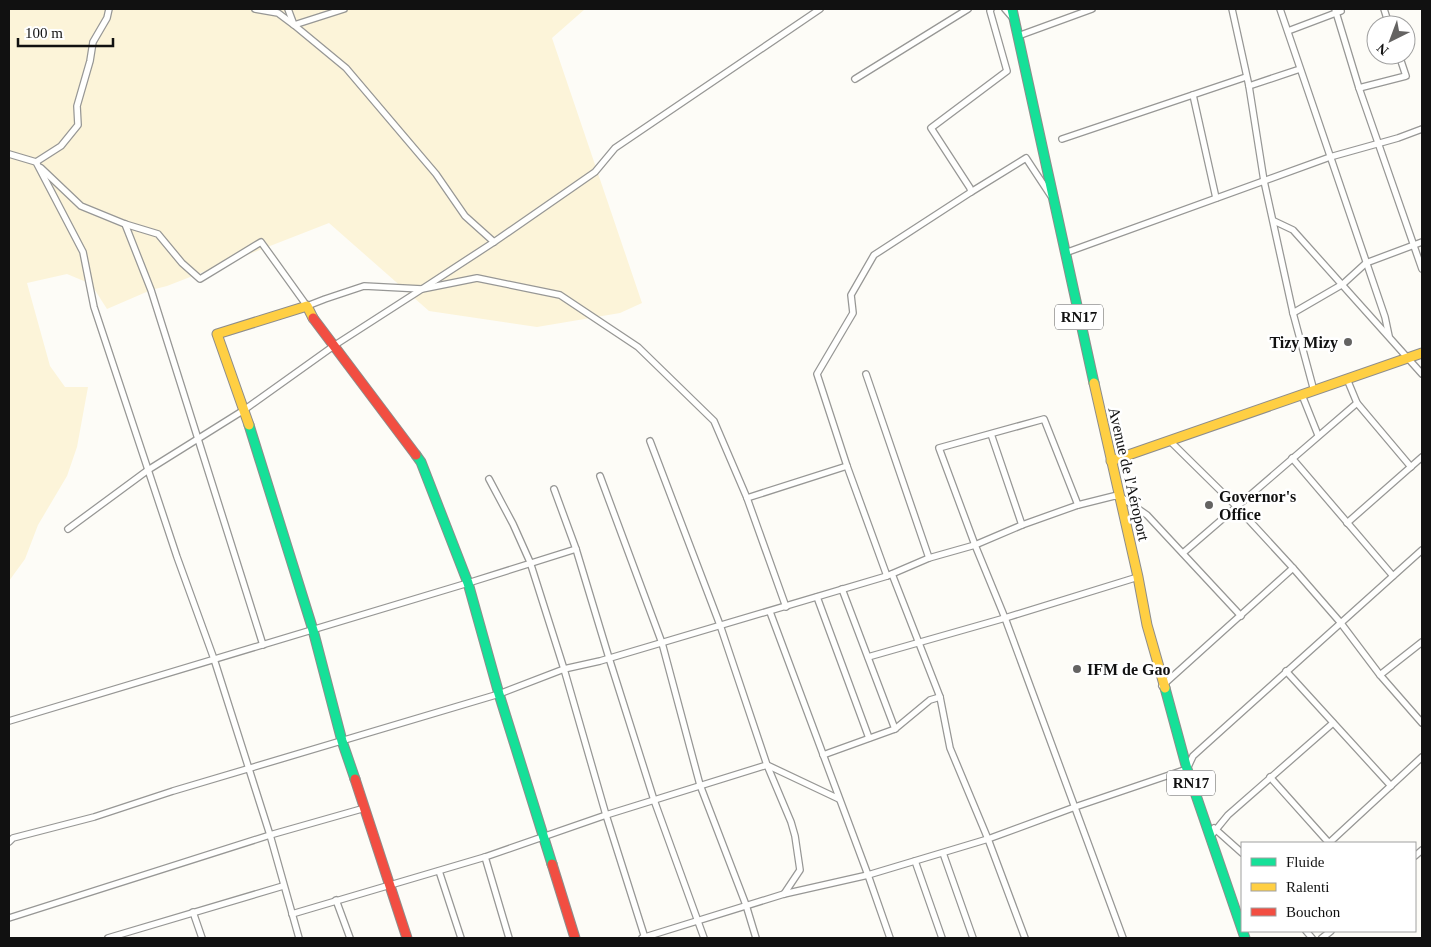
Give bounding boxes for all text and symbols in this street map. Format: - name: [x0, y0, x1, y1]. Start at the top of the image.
- scale bar: [18, 15, 112, 47]
- north arrow: [1366, 15, 1416, 65]
- text: 100 m: [25, 25, 63, 41]
- text: N: [1374, 40, 1391, 58]
- road number: RN17: [1055, 304, 1103, 330]
- place label: Tizy Mizy: [1269, 334, 1338, 352]
- marker: Tizy Mizy: [1342, 336, 1354, 348]
- street label: Avenue de l'Aéroport: [1104, 405, 1153, 543]
- place label: Governor's Office: [1219, 488, 1296, 523]
- marker: Governor's Office: [1203, 499, 1215, 511]
- place label: IFM de Gao: [1087, 661, 1171, 678]
- marker: IFM de Gao: [1071, 663, 1083, 675]
- road number: RN17: [1167, 770, 1215, 796]
- legend: [1241, 842, 1416, 932]
- text: Fluide: [1286, 854, 1325, 870]
- text: Ralenti: [1286, 879, 1329, 895]
- text: Bouchon: [1286, 904, 1341, 920]

